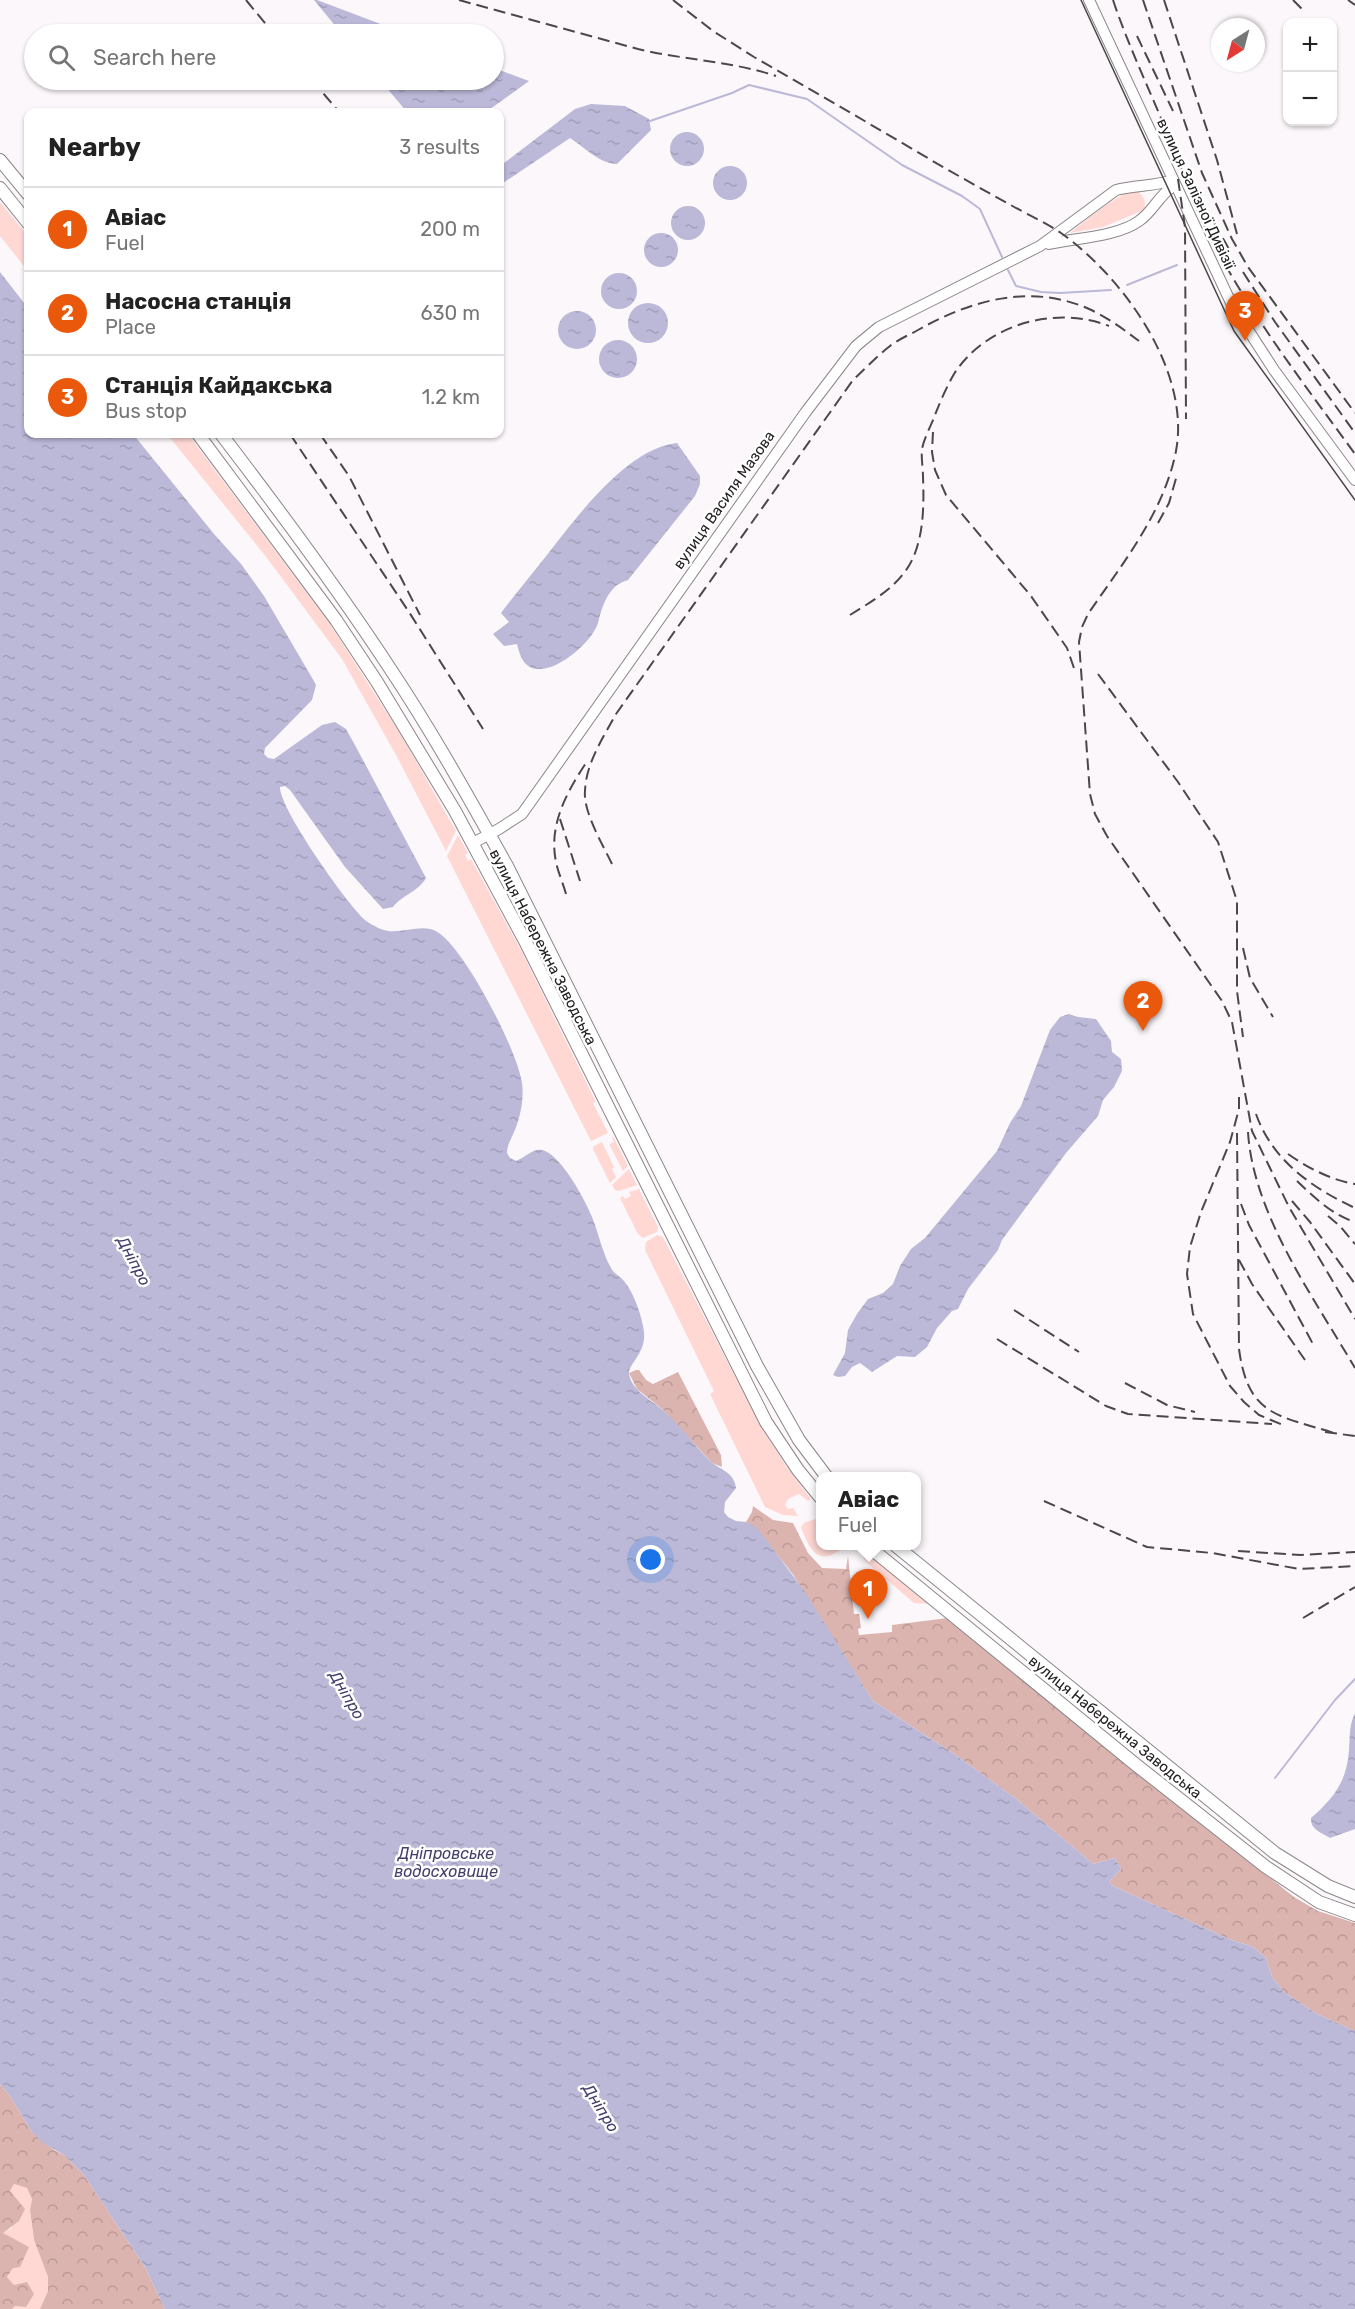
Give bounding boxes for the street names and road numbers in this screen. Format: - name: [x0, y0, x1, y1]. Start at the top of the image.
- street label: вулиця Залізної Дивізії: [1153, 116, 1239, 273]
- street label: вулиця Василя Мазова: [669, 427, 779, 573]
- street label: вулиця Набережна Заводська: [486, 846, 600, 1048]
- street label: вулиця Набережна Заводська: [1025, 1652, 1205, 1802]

